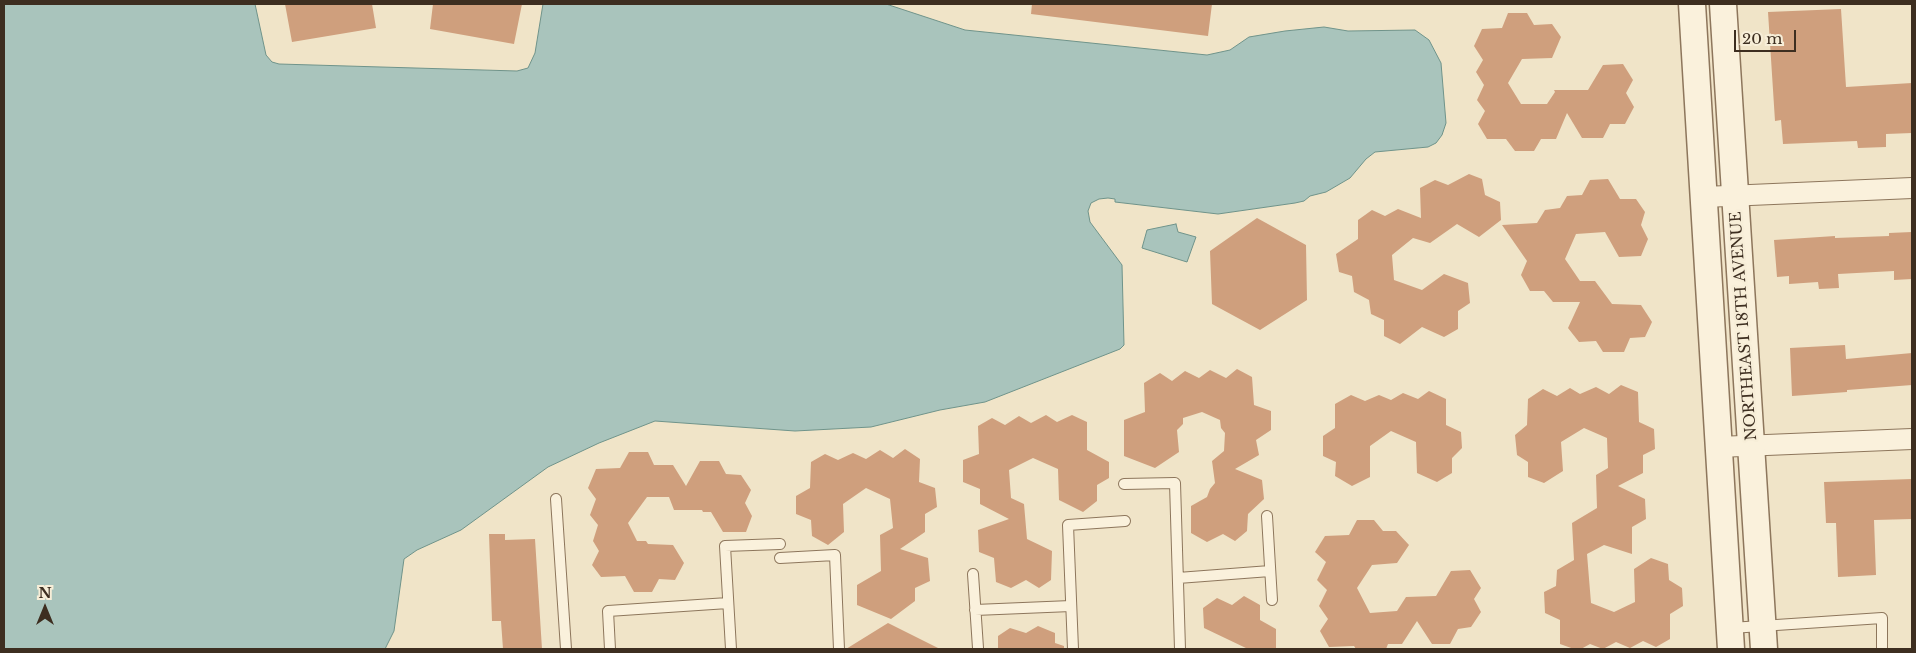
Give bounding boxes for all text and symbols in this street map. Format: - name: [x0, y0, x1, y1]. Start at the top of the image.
- scale bar: [1736, 20, 1798, 52]
- text: 20 m: [1742, 29, 1782, 48]
- street label: NORTHEAST 18TH AVENUE: [1727, 211, 1761, 441]
- north arrow: [20, 583, 70, 633]
- text: N: [38, 584, 52, 602]

